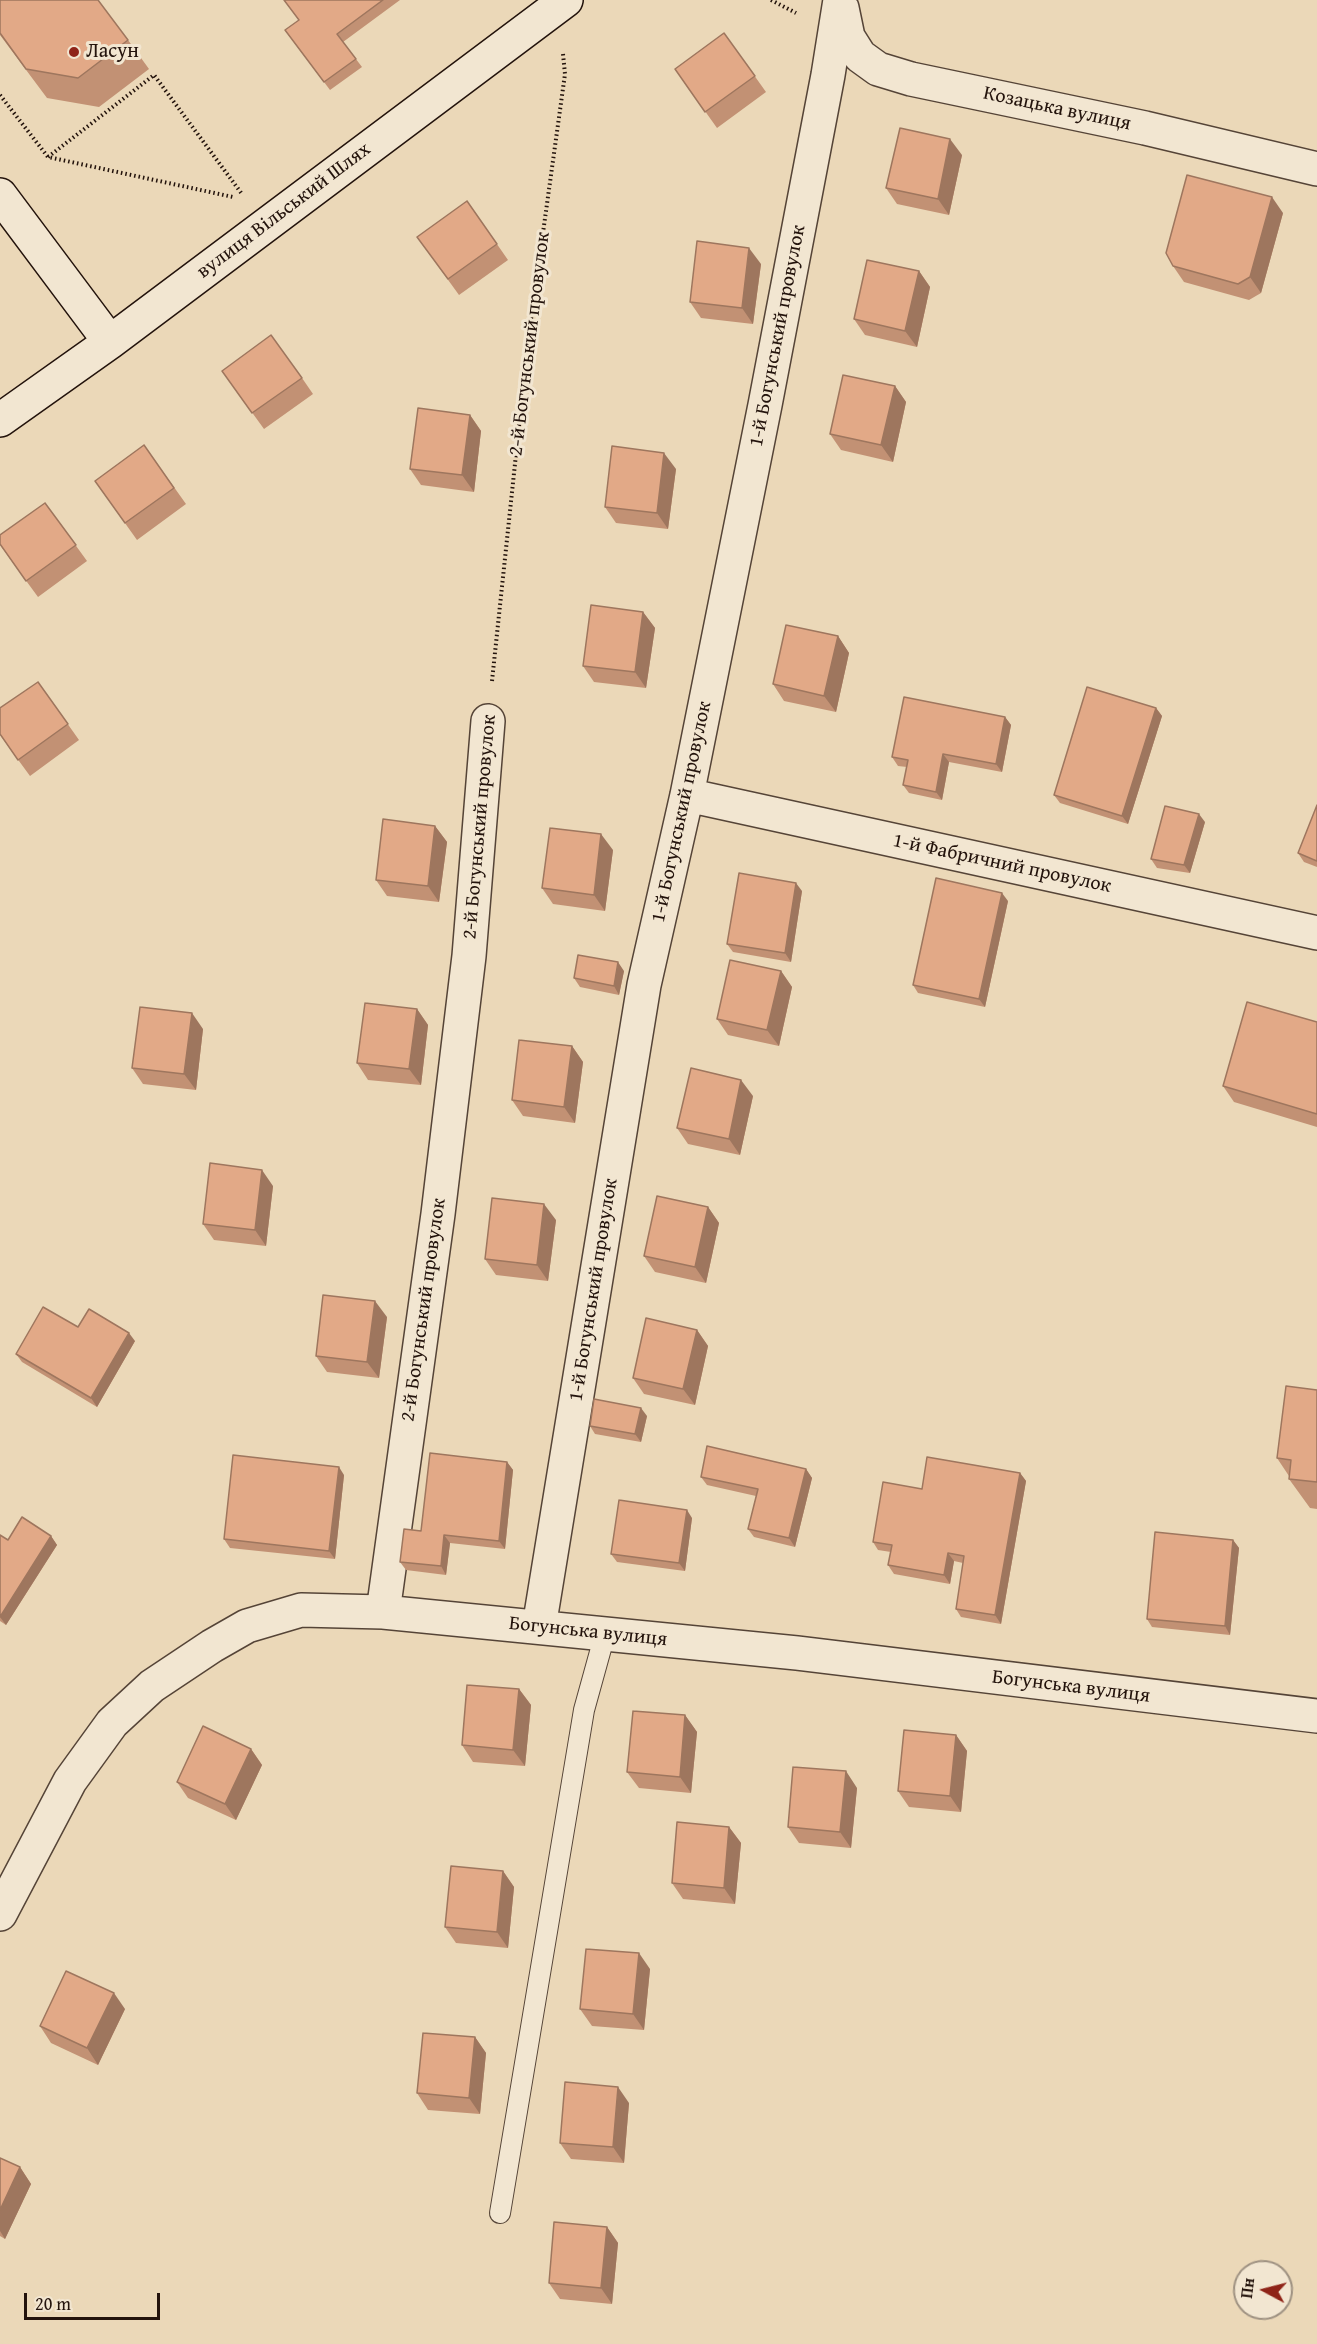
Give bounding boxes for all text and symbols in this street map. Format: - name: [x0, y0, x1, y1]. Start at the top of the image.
- place label: Ласун: [86, 40, 139, 64]
- marker: Ласун: [67, 45, 81, 59]
- street label: Козацька вулиця: [981, 82, 1133, 136]
- street label: вулиця Вільський Шлях: [192, 138, 376, 284]
- street label: 1-й Богунський провулок: [745, 223, 811, 449]
- street label: 2-й Богунський провулок: [504, 231, 556, 457]
- street label: 1-й Богунський провулок: [647, 699, 717, 925]
- street label: 2-й Богунський провулок: [458, 714, 502, 940]
- street label: 1-й Фабричний провулок: [891, 829, 1113, 899]
- street label: 1-й Богунський провулок: [565, 1177, 623, 1403]
- street label: 2-й Богунський провулок: [396, 1197, 452, 1423]
- street label: Богунська вулиця: [508, 1612, 668, 1652]
- street label: Богунська вулиця: [991, 1665, 1151, 1709]
- north arrow: [1233, 2260, 1293, 2320]
- text: Пн: [1234, 2276, 1260, 2300]
- scale bar: [27, 2281, 164, 2319]
- text: 20 m: [35, 2290, 71, 2317]

